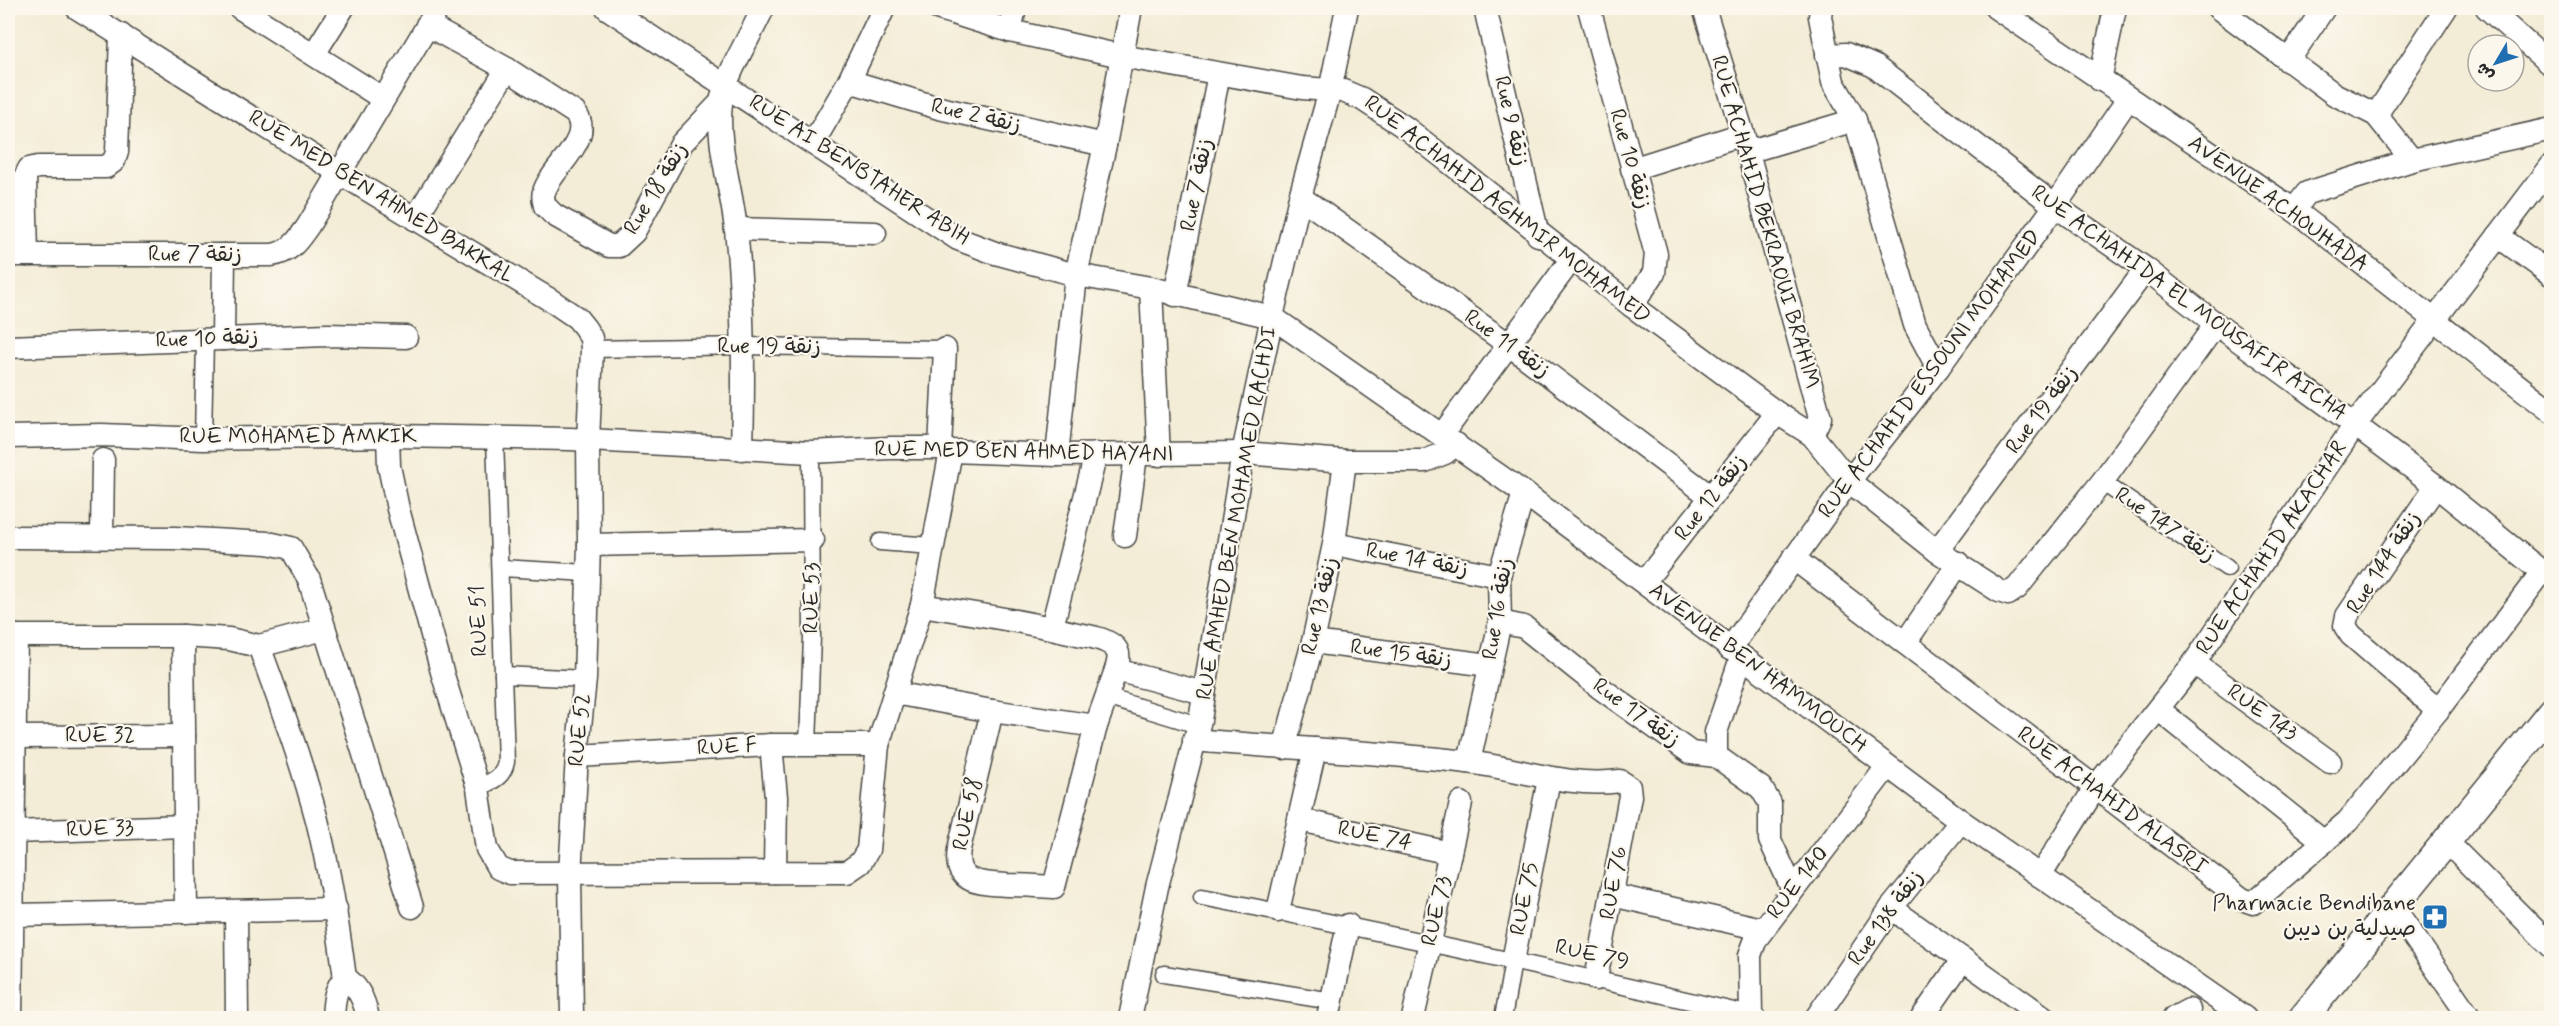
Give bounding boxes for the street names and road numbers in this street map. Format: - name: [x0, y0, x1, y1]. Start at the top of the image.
- street label: RUE ACHAHID BEKRAOUI BRAHIM: [1704, 52, 1826, 392]
- street label: Rue 9 زنقة: [1487, 73, 1535, 169]
- street label: RUE AI BENBTAHER ABIH: [743, 88, 975, 252]
- street label: RUE ACHAHID AGHMIR MOHAMED: [1358, 89, 1656, 331]
- street label: Rue 2 زنقة: [928, 92, 1024, 140]
- street label: RUE MED BEN AHMED BAKKAL: [243, 103, 519, 291]
- street label: Rue 10 زنقة: [1602, 106, 1658, 212]
- street label: AVENUE ACHOUHADA: [2182, 129, 2374, 279]
- street label: Rue 7 زنقة: [1174, 136, 1220, 234]
- street label: Rue 18 زنقة: [618, 138, 694, 240]
- street label: RUE ACHAHIDA EL MOUSAFIR AICHA: [2025, 179, 2353, 427]
- street label: RUE ACHAHID ESSOUNI MOHAMED: [1812, 224, 2048, 524]
- street label: Rue 7 زنقة: [148, 241, 242, 269]
- street label: Rue 11 زنقة: [1458, 303, 1556, 385]
- street label: Rue 10 زنقة: [155, 323, 259, 355]
- street label: RUE AMHED BEN MOHAMED RACHDI: [1190, 324, 1284, 702]
- street label: Rue 19 زنقة: [717, 333, 821, 361]
- street label: Rue 19 زنقة: [2000, 360, 2084, 460]
- street label: RUE MOHAMED AMKIK: [179, 423, 417, 451]
- street label: RUE MED BEN AHMED HAYANI: [874, 435, 1174, 469]
- street label: RUE ACHAHID AKACHAR: [2190, 436, 2354, 660]
- street label: Rue 12 زنقة: [1669, 449, 1753, 547]
- street label: Rue 147 زنقة: [2109, 481, 2221, 569]
- street label: Rue 144 زنقة: [2340, 506, 2428, 620]
- street label: Rue 14 زنقة: [1363, 536, 1471, 584]
- street label: Rue 13 زنقة: [1295, 554, 1345, 658]
- street label: Rue 16 زنقة: [1476, 556, 1520, 662]
- street label: RUE 53: [797, 562, 827, 634]
- street label: AVENUE BEN HAMMOUCH: [1643, 576, 1873, 760]
- street label: RUE 51: [464, 585, 494, 657]
- street label: Rue 15 زنقة: [1348, 633, 1454, 675]
- street label: Rue 17 زنقة: [1587, 672, 1685, 754]
- street label: RUE 143: [2221, 678, 2303, 748]
- street label: RUE 52: [562, 692, 598, 768]
- street label: RUE ACHAHID ALASRI: [2011, 720, 2213, 882]
- street label: RUE 32: [65, 722, 135, 750]
- street label: RUE F: [696, 731, 758, 763]
- street label: RUE 58: [947, 775, 989, 853]
- street label: RUE 33: [66, 814, 134, 844]
- street label: RUE 74: [1335, 814, 1415, 858]
- street label: RUE 140: [1761, 841, 1835, 925]
- street label: RUE 76: [1594, 844, 1634, 922]
- street label: RUE 75: [1504, 860, 1546, 938]
- street label: Rue 138 زنقة: [1842, 865, 1930, 971]
- street label: RUE 73: [1415, 873, 1459, 949]
- street label: RUE 79: [1552, 933, 1632, 977]

